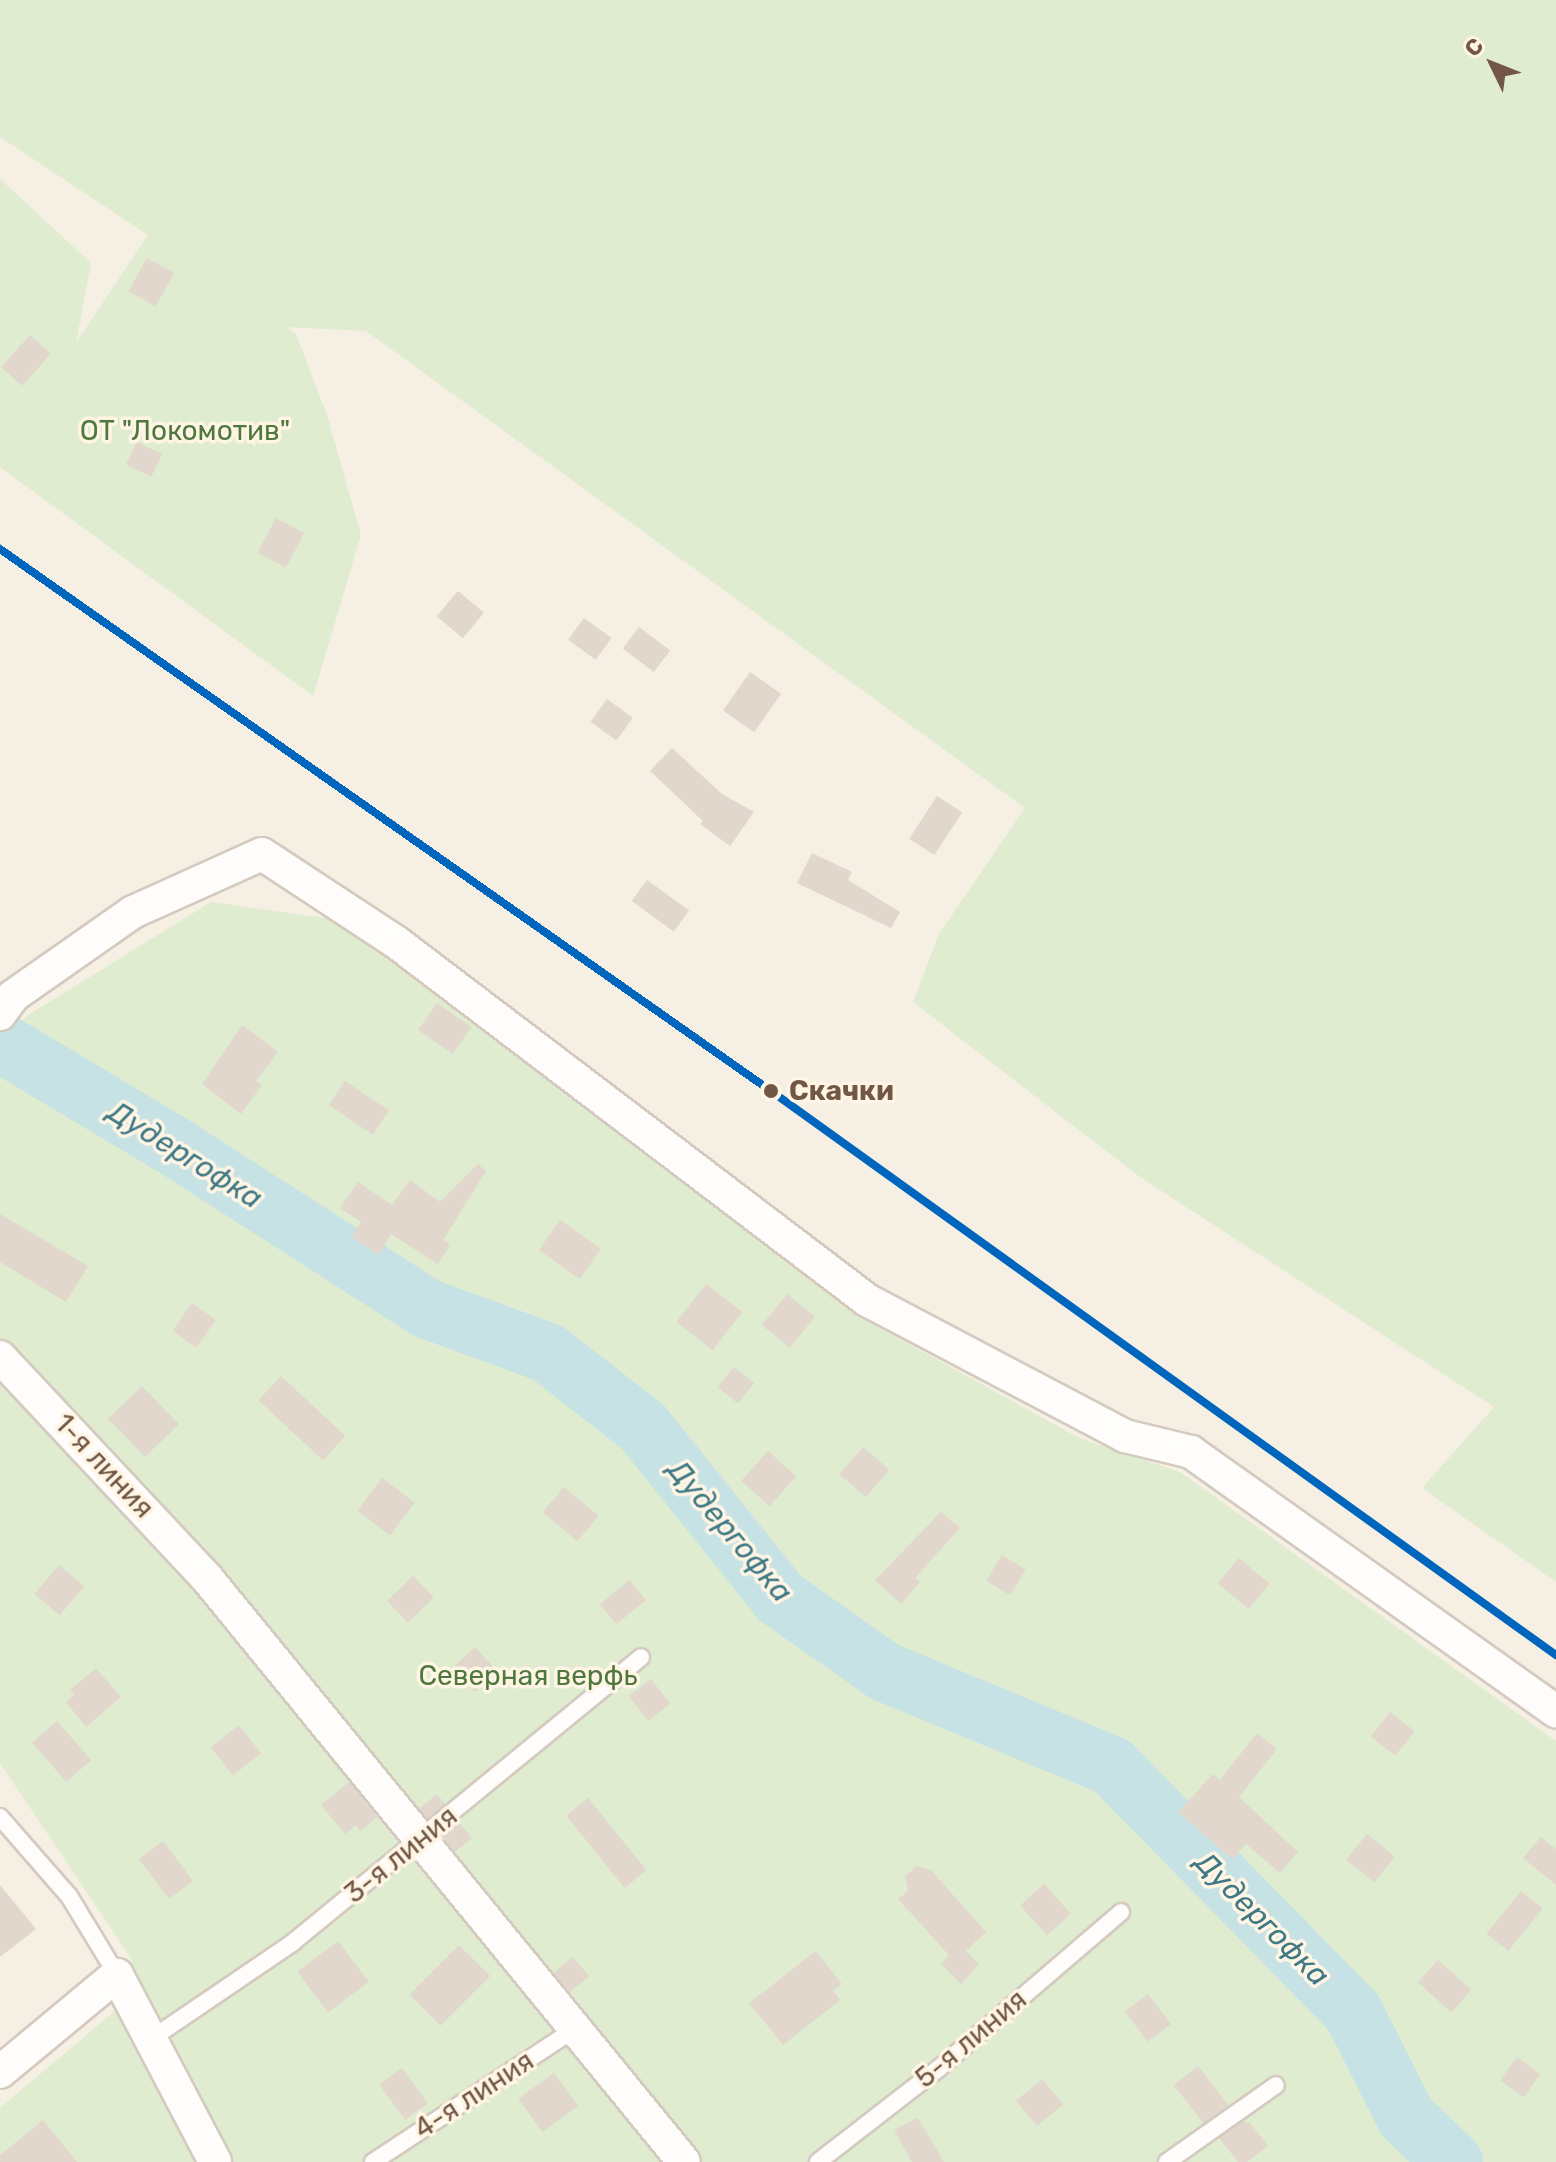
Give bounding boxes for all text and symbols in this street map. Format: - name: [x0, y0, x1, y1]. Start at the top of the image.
- north arrow: [1452, 24, 1532, 104]
- text: С: [1459, 32, 1489, 62]
- park label: ОТ "Локомотив": [80, 414, 290, 448]
- place label: Скачки: [789, 1074, 894, 1108]
- marker: Скачки: [760, 1080, 782, 1102]
- water label: Дудергофка: [101, 1093, 269, 1217]
- street label: 1-я линия: [47, 1407, 161, 1525]
- water label: Дудергофка: [660, 1452, 800, 1610]
- park label: Северная верфь: [418, 1659, 638, 1693]
- street label: 3-я линия: [338, 1799, 464, 1911]
- water label: Дудергофка: [1187, 1844, 1337, 1994]
- street label: 5-я линия: [909, 1983, 1033, 2095]
- street label: 4-я линия: [408, 2044, 540, 2146]

